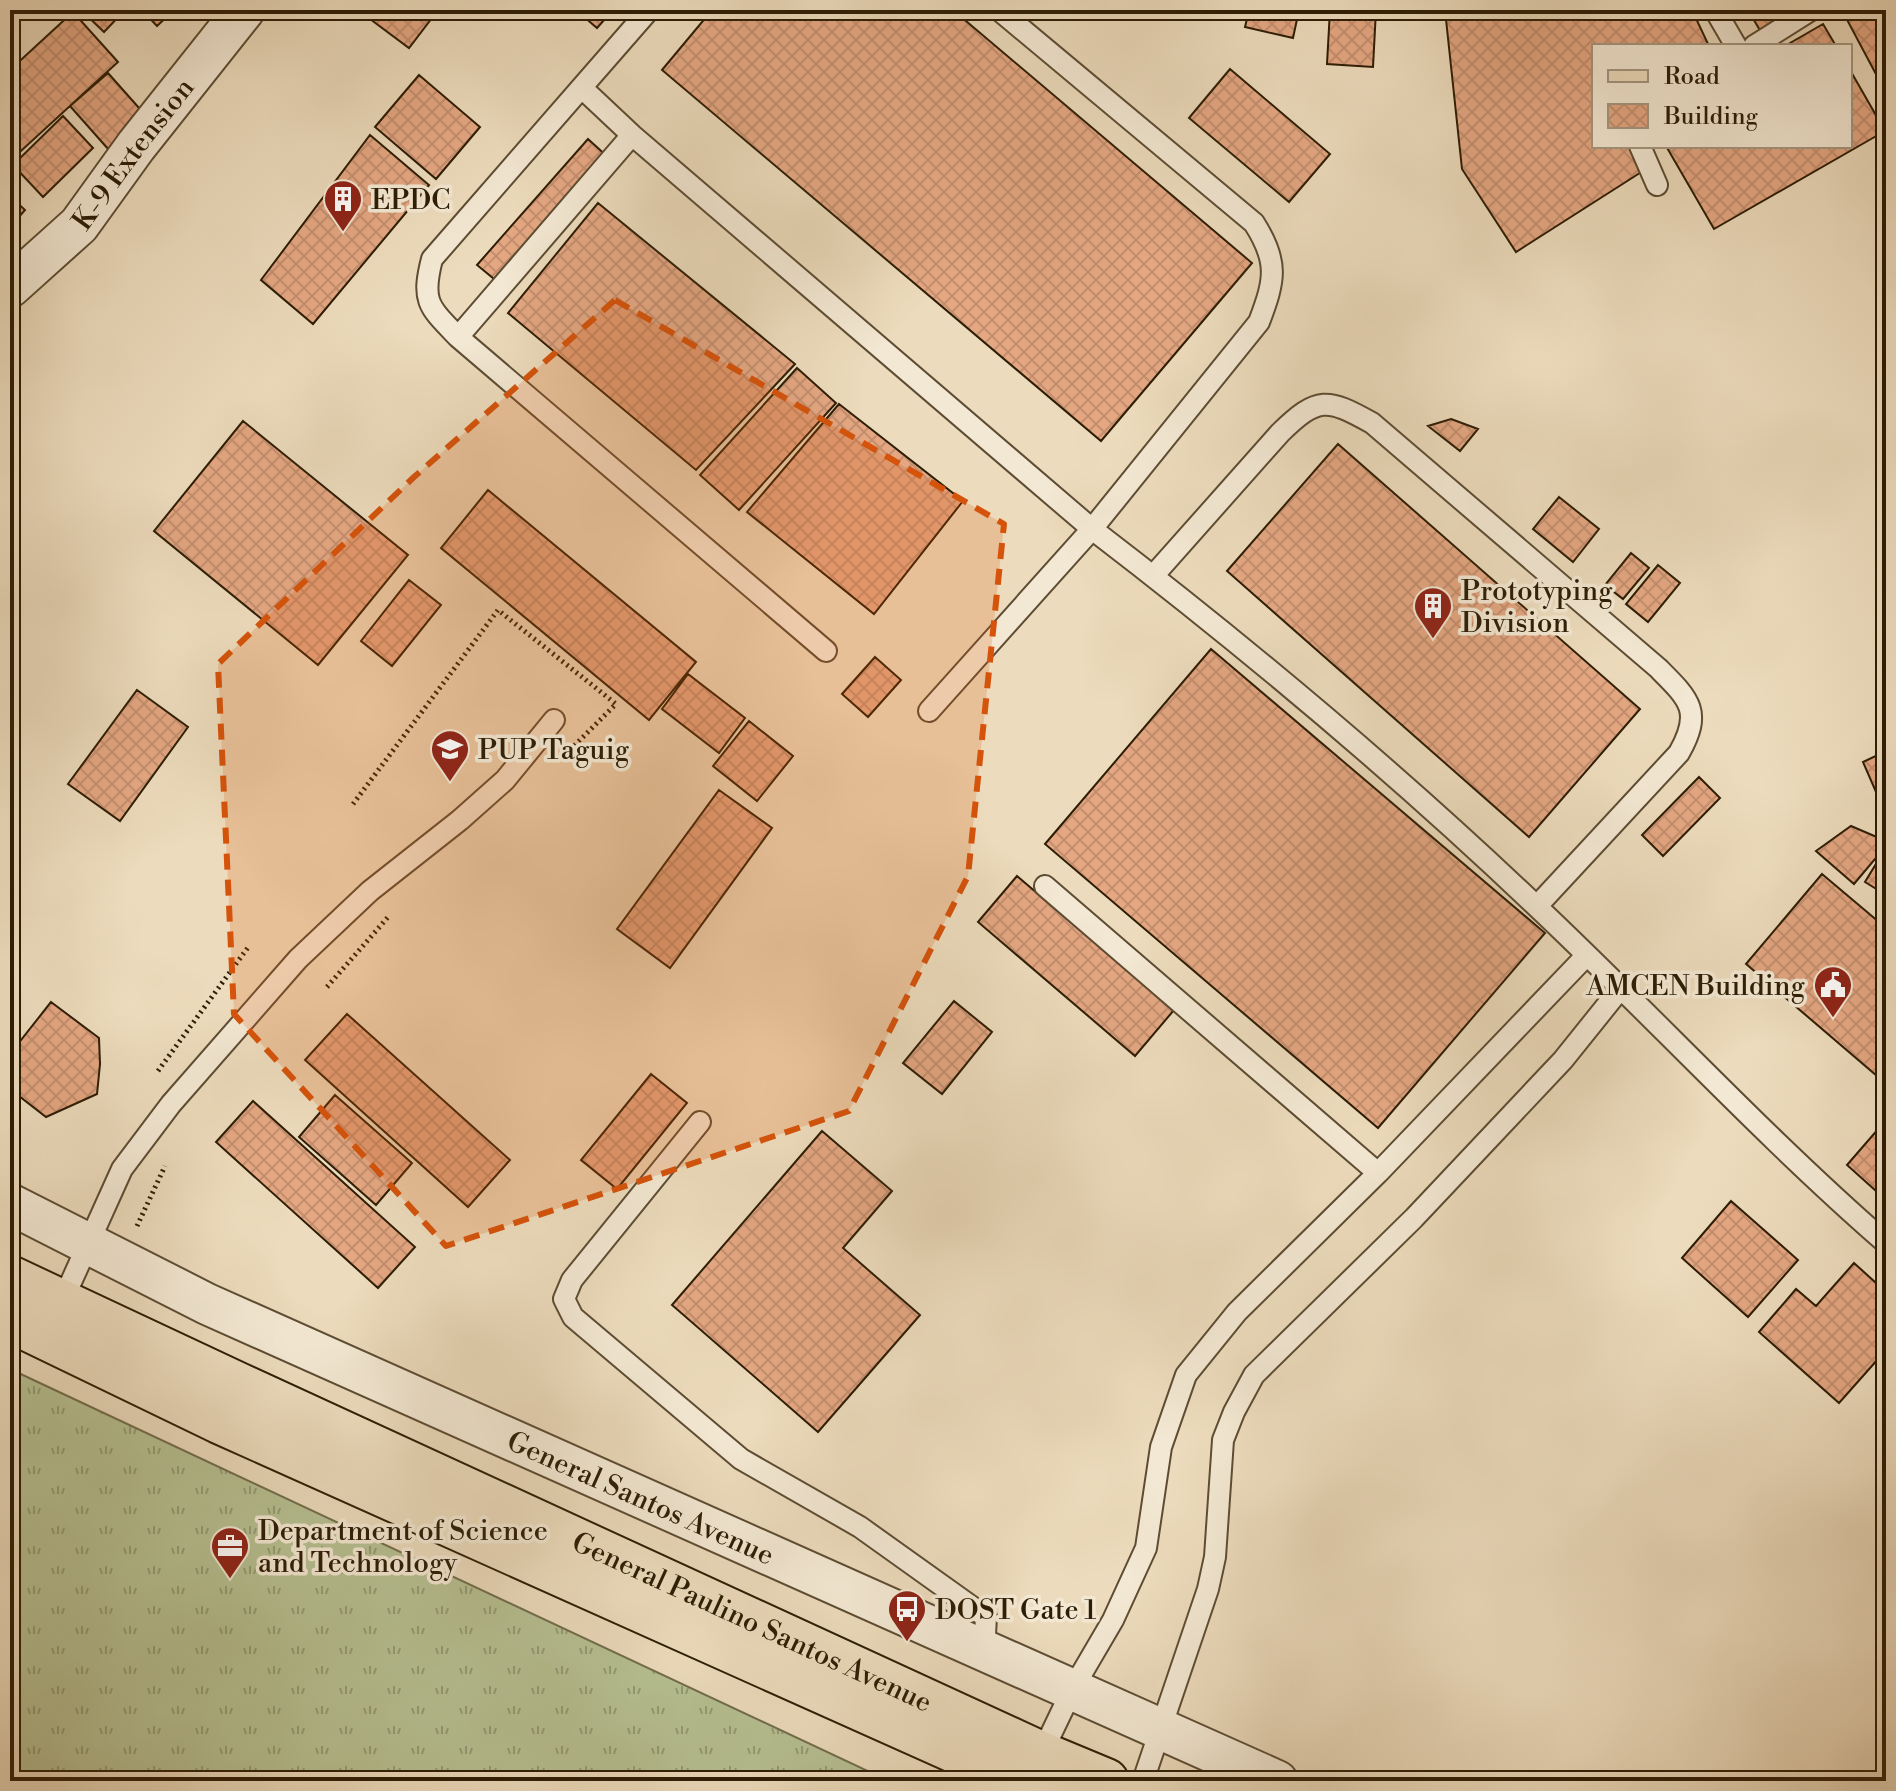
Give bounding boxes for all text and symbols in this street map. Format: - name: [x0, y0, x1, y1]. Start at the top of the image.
- legend: [1592, 44, 1852, 148]
- text: Road: [1664, 62, 1720, 92]
- street label: K-9 Extension: [65, 71, 202, 237]
- text: Building: [1663, 102, 1758, 132]
- building icon: EPDC: [322, 178, 364, 233]
- place label: EPDC: [371, 183, 451, 218]
- place label: Prototyping Division: [1461, 574, 1613, 641]
- building icon: Prototyping Division: [1412, 585, 1454, 640]
- school or university icon: PUP Taguig: [429, 728, 471, 783]
- place label: PUP Taguig: [478, 733, 630, 768]
- public building icon: AMCEN Building: [1812, 964, 1854, 1019]
- place label: AMCEN Building: [1585, 969, 1805, 1004]
- street label: General Santos Avenue: [501, 1424, 779, 1574]
- place label: Department of Science and Technology: [258, 1514, 548, 1581]
- office icon: Department of Science and Technology: [209, 1525, 251, 1580]
- street label: General Paulino Santos Avenue: [566, 1525, 937, 1721]
- bus stop icon: DOST Gate 1: [886, 1588, 928, 1643]
- place label: DOST Gate 1: [935, 1593, 1096, 1628]

